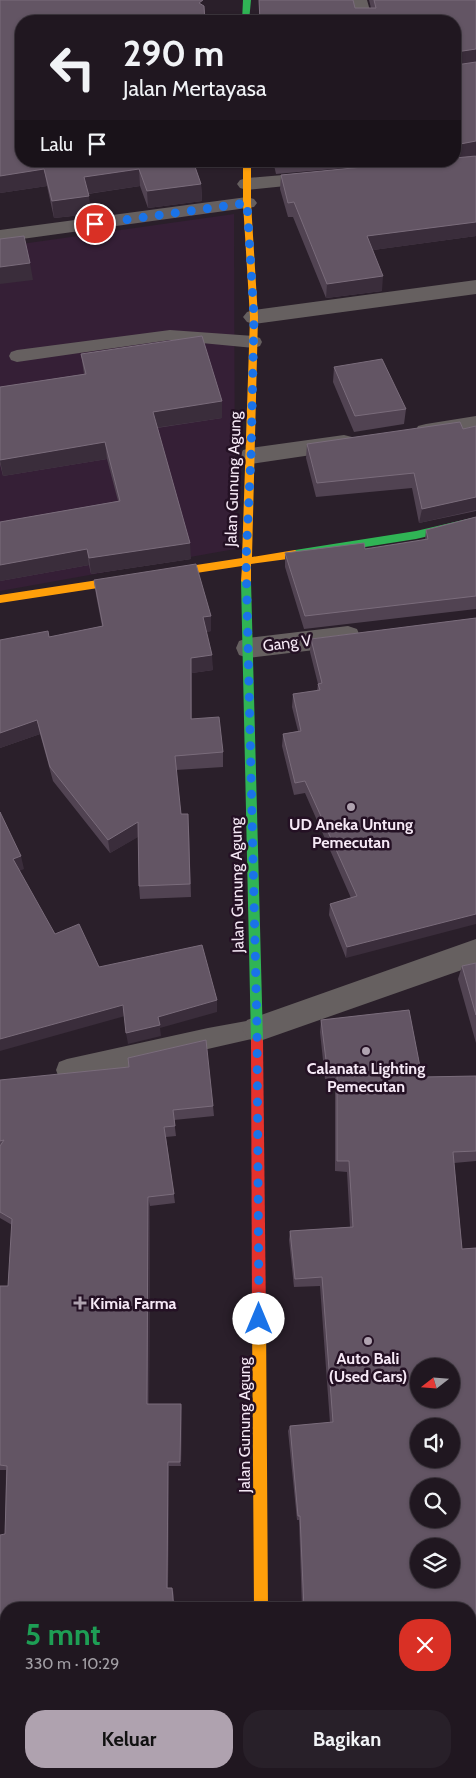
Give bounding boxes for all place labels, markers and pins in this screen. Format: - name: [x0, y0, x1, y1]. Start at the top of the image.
- pin: [74, 203, 116, 245]
- marker: UD Aneka Untung Pemecutan: [345, 801, 357, 813]
- place label: UD Aneka Untung Pemecutan: [289, 815, 413, 852]
- marker: Calanata Lighting Pemecutan: [360, 1045, 372, 1057]
- place label: Calanata Lighting Pemecutan: [307, 1059, 425, 1096]
- place label: Kimia Farma: [90, 1294, 177, 1313]
- marker: Kimia Farma: [74, 1297, 86, 1309]
- marker: Auto Bali (Used Cars): [362, 1335, 374, 1347]
- place label: Auto Bali (Used Cars): [329, 1349, 407, 1386]

